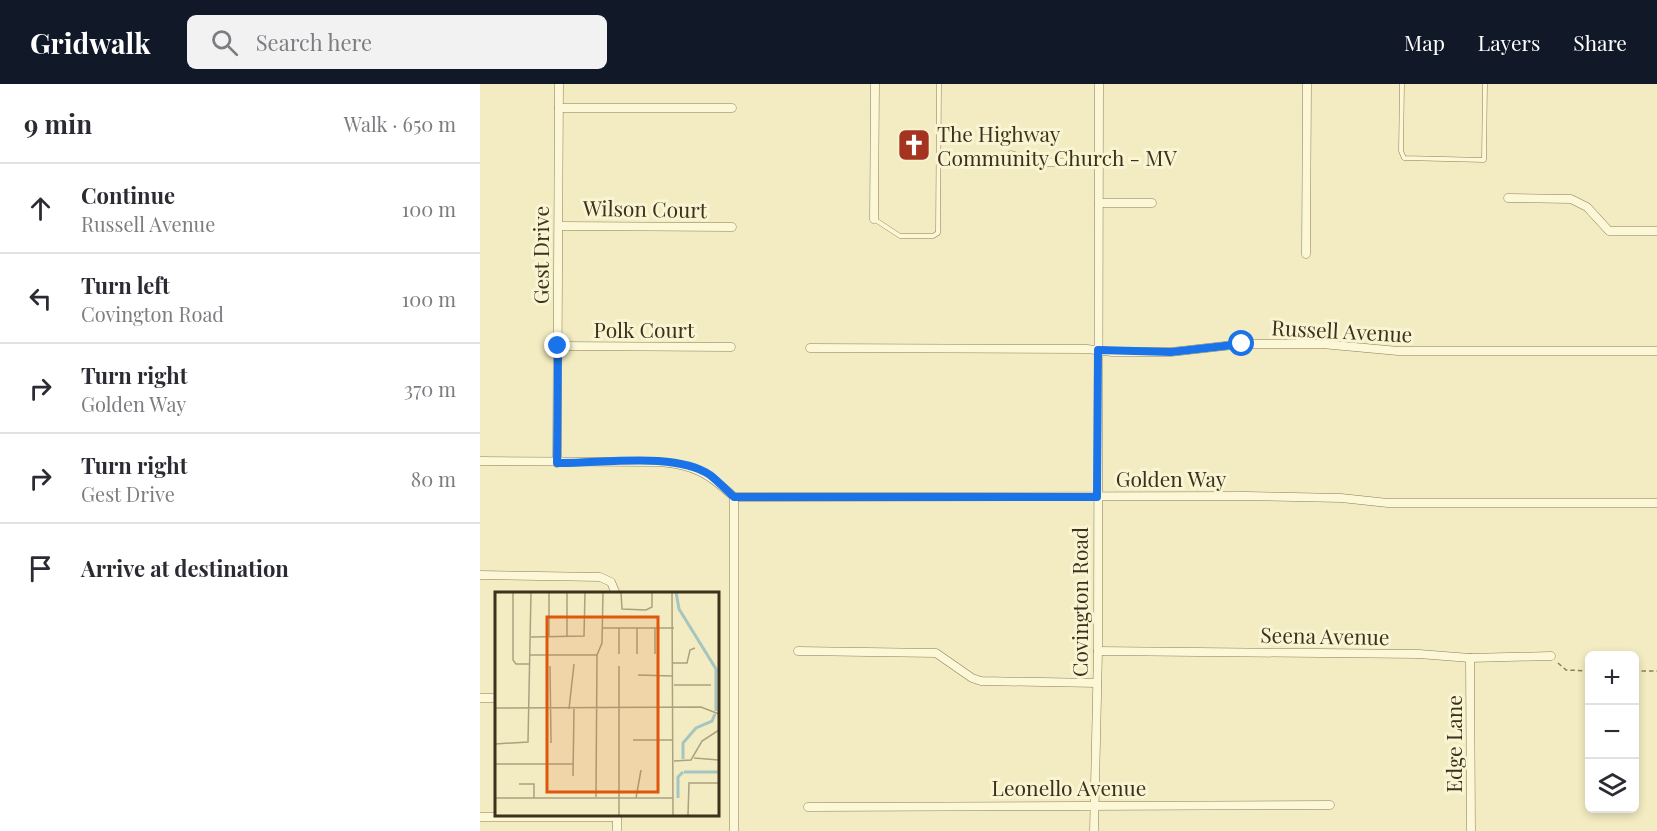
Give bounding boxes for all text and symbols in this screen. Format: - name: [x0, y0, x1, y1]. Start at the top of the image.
- search box: [187, 15, 607, 69]
- text: Gridwalk: [30, 24, 151, 61]
- icon: search: [208, 26, 241, 59]
- text: Search here: [256, 27, 372, 57]
- text: Map: [1404, 28, 1445, 56]
- text: Layers: [1478, 28, 1540, 56]
- text: Share: [1573, 28, 1627, 56]
- text: 9 min: [24, 106, 92, 141]
- text: Walk · 650 m: [344, 110, 456, 137]
- place label: The Highway Community Church - MV: [937, 119, 1178, 171]
- church icon: The Highway Community Church - MV: [896, 127, 932, 163]
- text: Continue: [81, 180, 175, 210]
- icon: ahead: [24, 192, 57, 225]
- street label: Wilson Court: [582, 193, 708, 223]
- text: 100 m: [402, 195, 456, 222]
- street label: Gest Drive: [526, 206, 554, 304]
- text: Russell Avenue: [81, 210, 215, 237]
- text: Turn left: [81, 270, 170, 300]
- icon: left: [24, 282, 57, 315]
- text: 100 m: [402, 285, 456, 312]
- text: Covington Road: [81, 300, 224, 327]
- street label: Russell Avenue: [1271, 312, 1413, 348]
- street label: Polk Court: [594, 315, 695, 343]
- route start: [1228, 330, 1254, 356]
- route end: [544, 332, 570, 358]
- text: Turn right: [81, 360, 187, 390]
- icon: right: [24, 372, 57, 405]
- text: 370 m: [404, 375, 456, 402]
- text: Golden Way: [81, 390, 186, 417]
- text: Turn right: [81, 450, 187, 480]
- icon: right: [24, 462, 57, 495]
- street label: Golden Way: [1116, 464, 1227, 492]
- text: 80 m: [411, 465, 456, 492]
- text: Gest Drive: [81, 480, 175, 507]
- street label: Covington Road: [1065, 527, 1093, 677]
- icon: arrive: [24, 552, 57, 585]
- text: Arrive at destination: [81, 553, 289, 583]
- inset map: [495, 592, 718, 816]
- street label: Seena Avenue: [1260, 620, 1390, 650]
- map controls: [1585, 651, 1639, 813]
- button: +: [1585, 651, 1639, 705]
- street label: Edge Lane: [1439, 695, 1467, 793]
- button: −: [1585, 705, 1639, 759]
- button: layers: [1585, 759, 1639, 813]
- street label: Leonello Avenue: [992, 773, 1146, 801]

